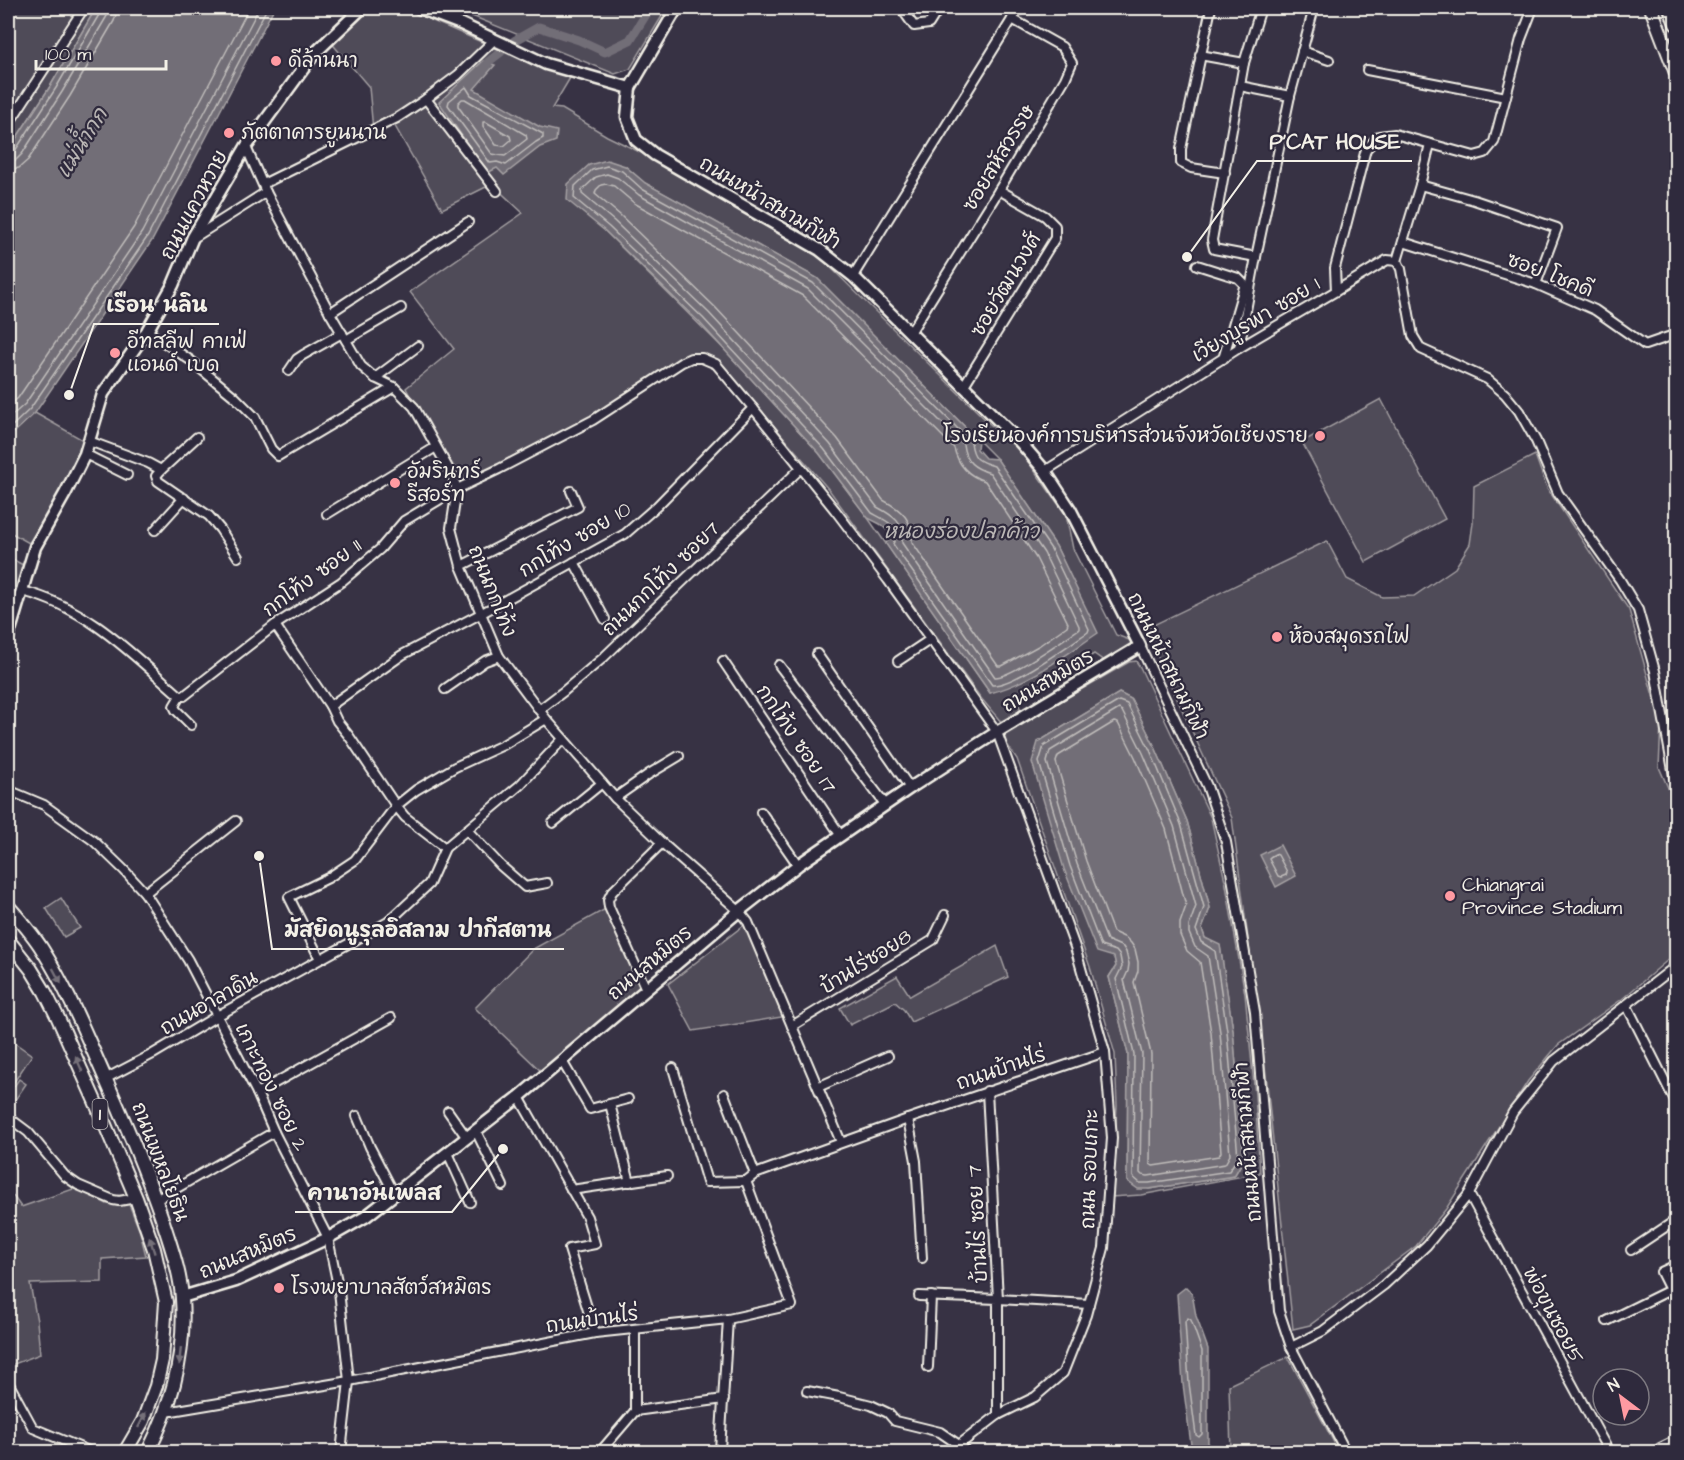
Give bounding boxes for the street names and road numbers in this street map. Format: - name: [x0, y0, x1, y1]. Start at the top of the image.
- street label: ซอยสหัสวรรษ: [956, 99, 1042, 217]
- street label: ถนนแควหวาย: [153, 145, 235, 265]
- street label: ถนนหน้าสนามกีฬา: [694, 150, 846, 256]
- street label: ซอยวัฒนวงศ์: [964, 227, 1049, 342]
- street label: ซอย โชคดี: [1503, 246, 1597, 304]
- street label: เวียงบูรพา ซอย 1: [1187, 270, 1326, 370]
- street label: กกโท้ง ซอย 10: [513, 495, 637, 585]
- street label: ถนนกกโท้ง ซอย7: [596, 515, 726, 643]
- street label: กกโท้ง ซอย 11: [257, 532, 368, 624]
- street label: ถนนกกโท้ง: [461, 541, 523, 641]
- street label: ถนนหน้าสนามกีฬา: [1120, 588, 1216, 744]
- street label: ถนนสหมิตร: [996, 642, 1100, 720]
- street label: กกโท้ง ซอย 17: [749, 679, 843, 799]
- street label: ถนนสหมิตร: [601, 919, 699, 1007]
- street label: บ้านไร่ซอย8: [815, 923, 917, 1001]
- street label: ถนนอาลาดิน: [155, 964, 263, 1042]
- street label: เกาะทอง ซอย 2: [228, 1018, 314, 1156]
- street label: ถนนบ้านไร่: [952, 1041, 1050, 1097]
- street label: ถนนหน้าสนามกีฬา: [1227, 1061, 1269, 1223]
- street label: ถนนพหลโยธิน: [124, 1098, 196, 1226]
- road number: 1: [92, 1099, 108, 1129]
- street label: ถนน รอบเกาะ: [1074, 1109, 1106, 1229]
- street label: บ้านไร่ ซอย 7: [961, 1164, 995, 1284]
- street label: ถนนสหมิตร: [195, 1220, 301, 1286]
- street label: พ่อขุนซอย5: [1515, 1262, 1590, 1369]
- street label: ถนนบ้านไร่: [544, 1300, 640, 1340]

